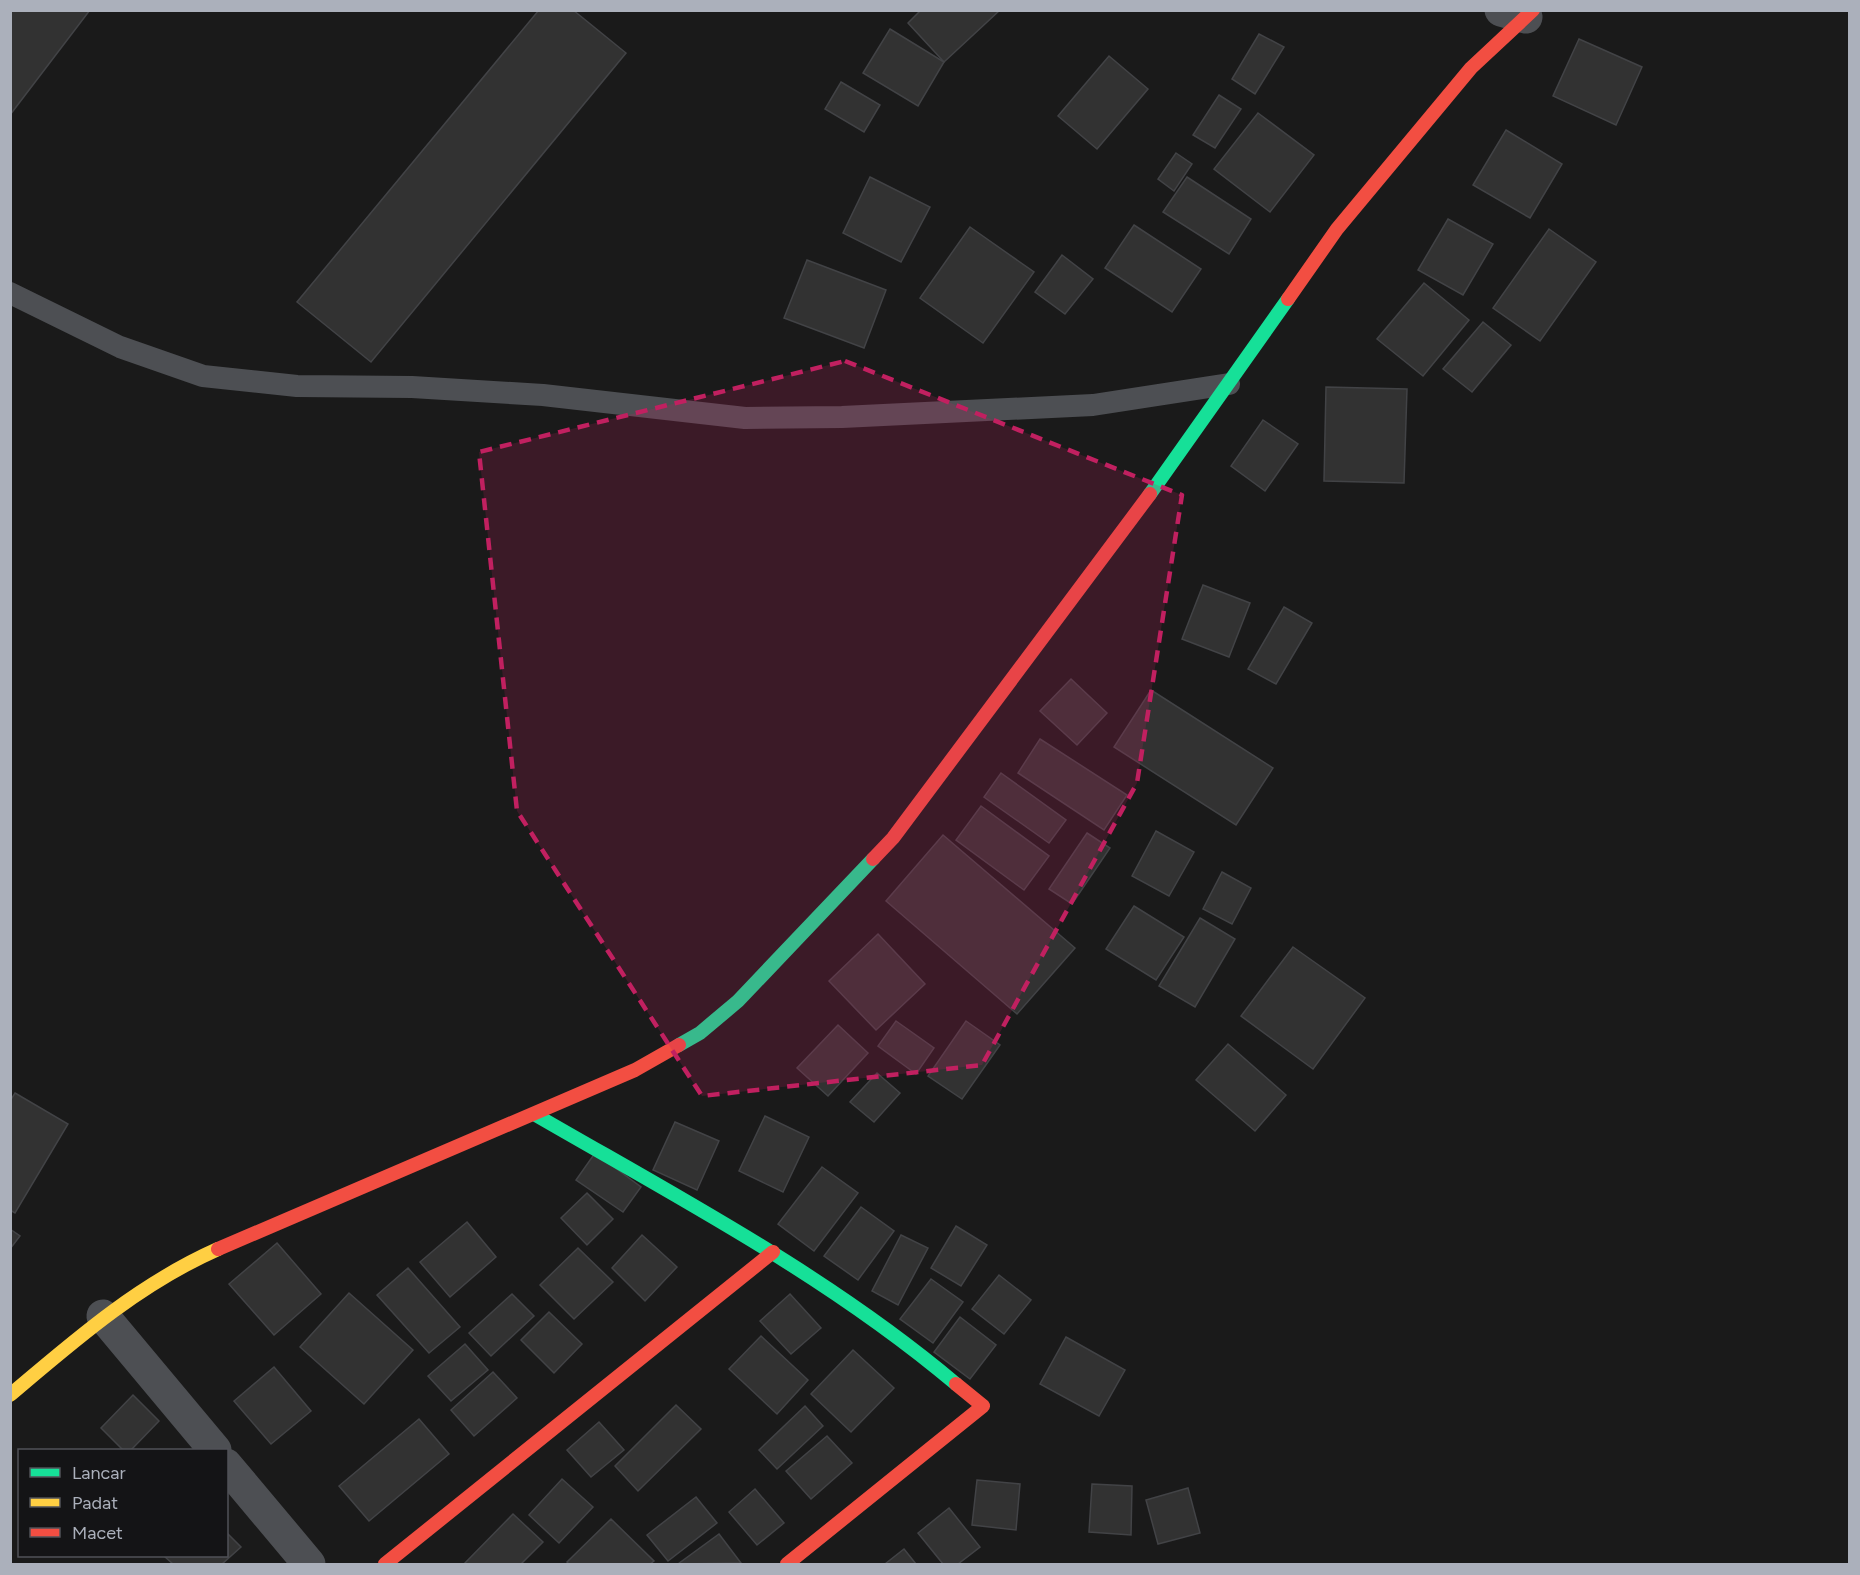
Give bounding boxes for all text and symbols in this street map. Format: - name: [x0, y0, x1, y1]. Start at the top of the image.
- legend: [18, 1449, 228, 1557]
- text: Lancar: [72, 1462, 126, 1484]
- text: Padat: [72, 1492, 118, 1514]
- text: Macet: [72, 1522, 123, 1544]

